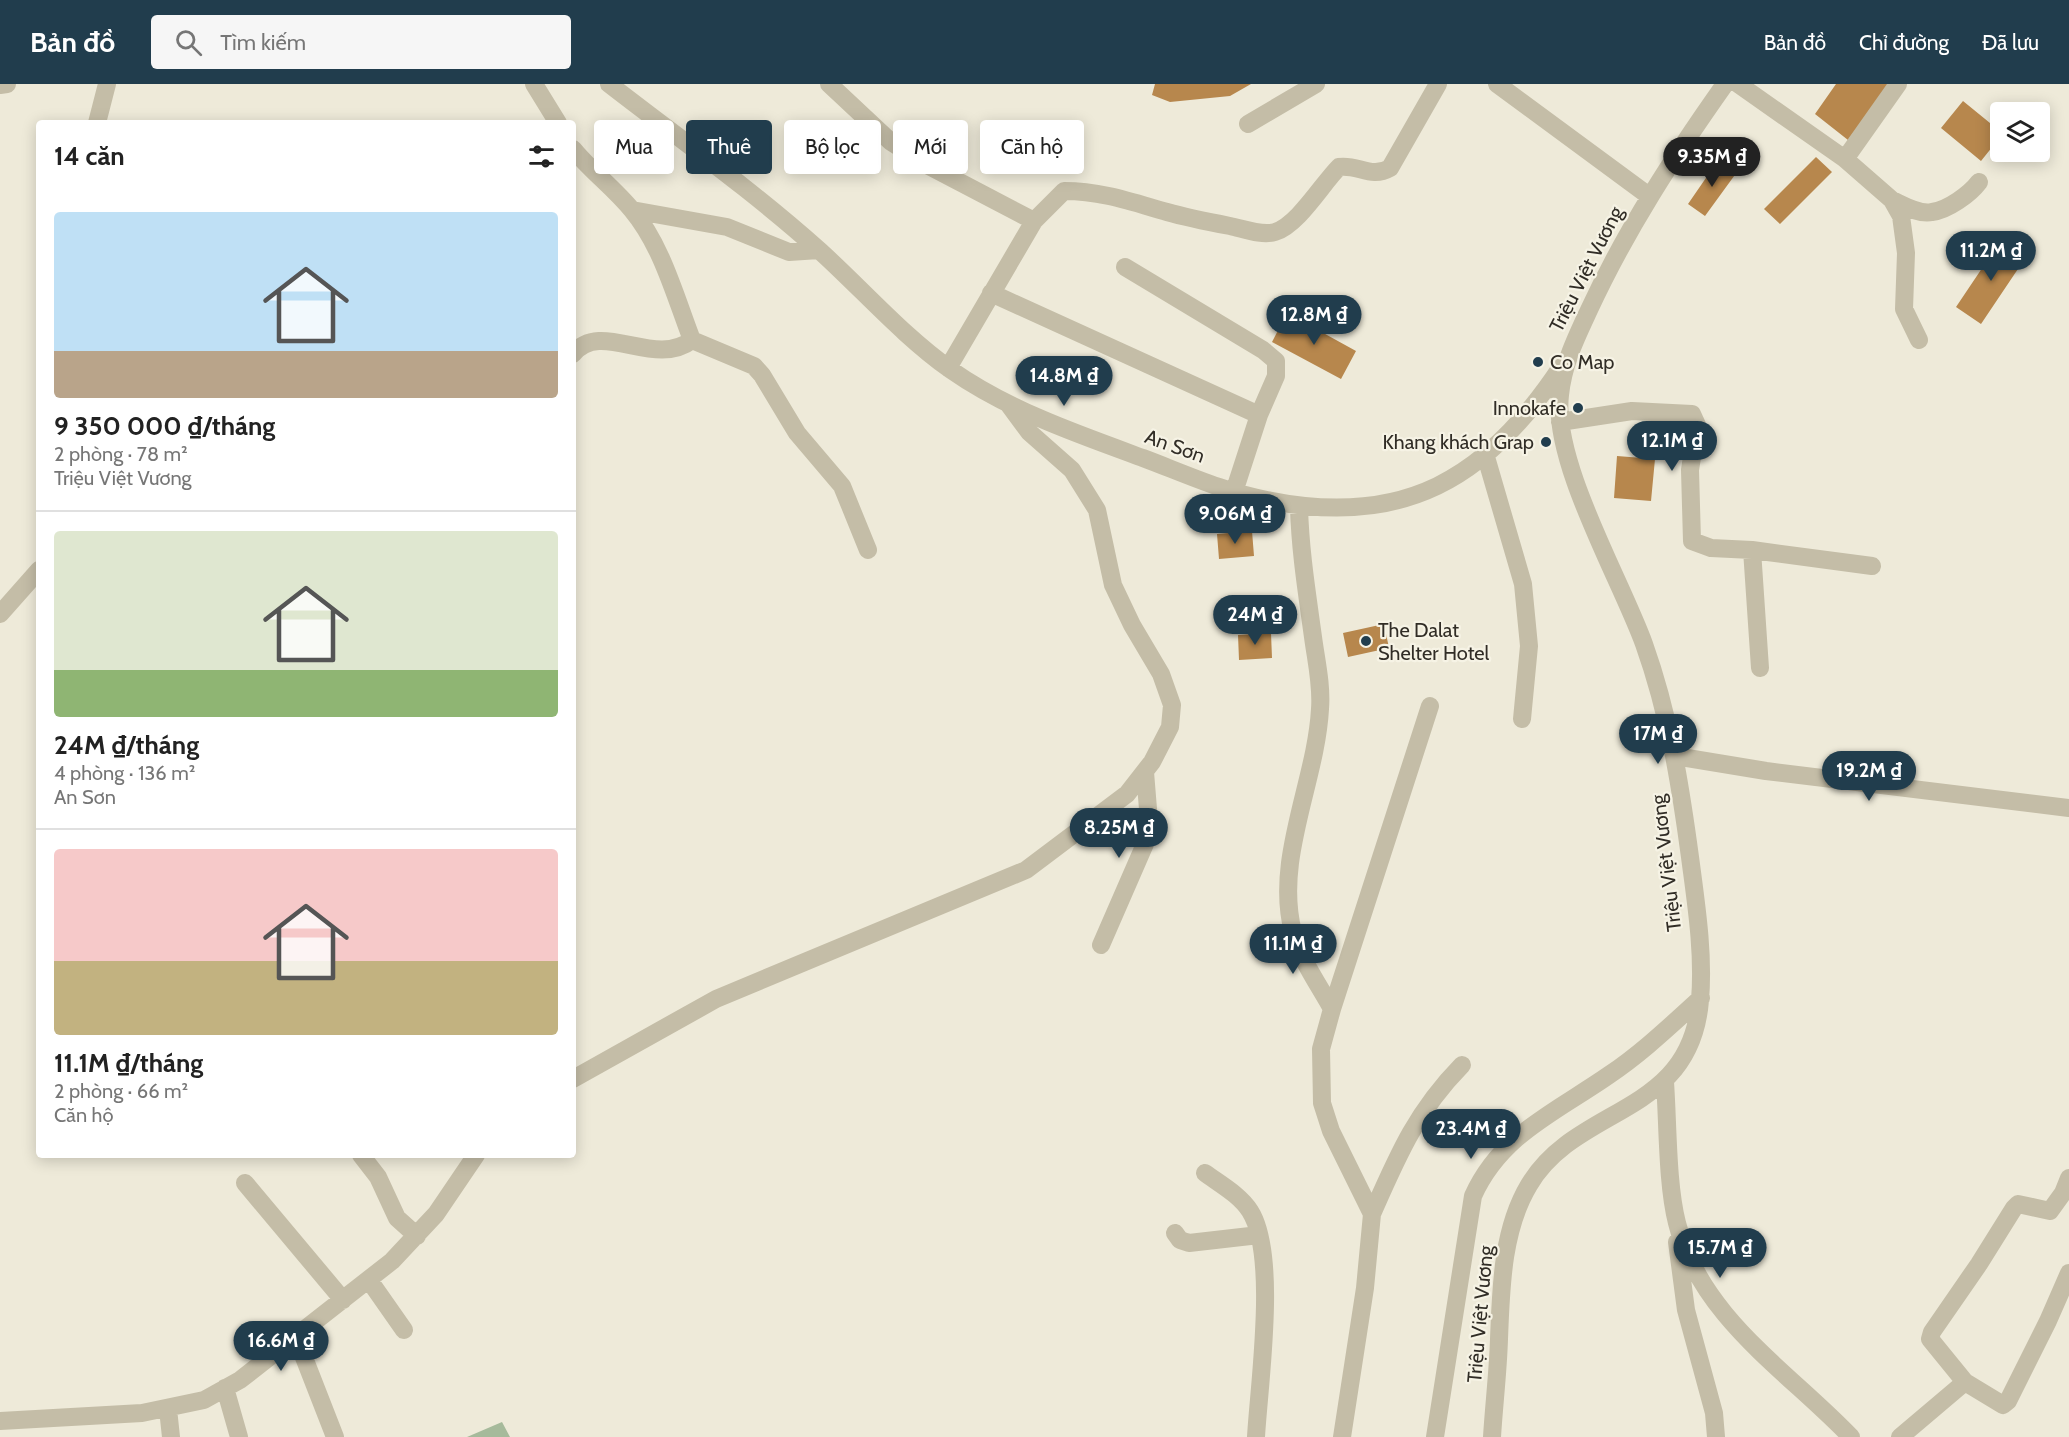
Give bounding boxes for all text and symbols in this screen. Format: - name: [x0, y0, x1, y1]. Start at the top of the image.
- search box: [151, 15, 571, 69]
- text: Bản đồ: [30, 25, 115, 59]
- icon: search: [172, 26, 205, 59]
- text: Tìm kiếm: [220, 29, 306, 56]
- text: Bản đồ: [1764, 30, 1826, 55]
- text: Chỉ đường: [1859, 30, 1949, 55]
- text: Đã lưu: [1982, 30, 2039, 55]
- map controls: [1990, 102, 2050, 162]
- button: layers: [1990, 102, 2050, 162]
- chip: Mua: [594, 120, 674, 174]
- chip: Thuê: [686, 120, 772, 174]
- chip: Bộ lọc: [784, 120, 881, 174]
- chip: Mới: [893, 120, 968, 174]
- chip: Căn hộ: [980, 120, 1084, 174]
- pin: 9.35M ₫: [1657, 137, 1767, 188]
- text: 14 căn: [54, 140, 125, 172]
- icon: filters: [525, 140, 558, 173]
- text: 9.35M ₫: [1677, 144, 1747, 168]
- street label: Triệu Việt Vương: [1544, 201, 1628, 336]
- pin: 11.2M ₫: [1936, 231, 2046, 282]
- text: 11.2M ₫: [1960, 238, 2022, 262]
- icon: home: [252, 251, 360, 359]
- pin: 12.8M ₫: [1259, 295, 1369, 346]
- text: 12.8M ₫: [1280, 302, 1348, 326]
- place label: Co Map: [1550, 350, 1614, 374]
- marker: Co Map: [1531, 355, 1545, 369]
- pin: 14.8M ₫: [1009, 356, 1119, 407]
- text: 14.8M ₫: [1030, 363, 1098, 387]
- place label: Innokafe: [1493, 396, 1566, 420]
- marker: Innokafe: [1571, 401, 1585, 415]
- text: 9 350 000 ₫/tháng: [54, 410, 275, 442]
- pin: 12.1M ₫: [1617, 421, 1727, 472]
- street label: An Sơn: [1142, 424, 1208, 468]
- text: 12.1M ₫: [1641, 428, 1703, 452]
- place label: Khang khách Grap: [1383, 430, 1534, 454]
- marker: Khang khách Grap: [1539, 435, 1553, 449]
- text: 2 phòng · 78 m²: [54, 442, 188, 466]
- text: Triệu Việt Vương: [54, 466, 192, 490]
- pin: 9.06M ₫: [1180, 494, 1290, 545]
- text: 9.06M ₫: [1198, 501, 1272, 525]
- icon: home: [252, 570, 360, 678]
- pin: 24M ₫: [1213, 595, 1297, 646]
- text: 24M ₫: [1227, 602, 1283, 626]
- place label: The Dalat Shelter Hotel: [1378, 618, 1490, 665]
- marker: The Dalat Shelter Hotel: [1359, 634, 1373, 648]
- pin: 17M ₫: [1616, 714, 1700, 765]
- text: 17M ₫: [1633, 721, 1683, 745]
- text: 24M ₫/tháng: [54, 729, 199, 761]
- pin: 19.2M ₫: [1814, 751, 1924, 802]
- text: 19.2M ₫: [1836, 758, 1902, 782]
- text: 4 phòng · 136 m²: [54, 761, 195, 785]
- text: An Sơn: [54, 785, 116, 809]
- street label: Triệu Việt Vương: [1646, 792, 1686, 933]
- pin: 8.25M ₫: [1064, 808, 1174, 859]
- text: 8.25M ₫: [1084, 815, 1154, 839]
- icon: home: [252, 888, 360, 996]
- pin: 11.1M ₫: [1238, 924, 1348, 975]
- text: 11.1M ₫: [1264, 931, 1322, 955]
- text: 11.1M ₫/tháng: [54, 1047, 203, 1079]
- text: 2 phòng · 66 m²: [54, 1079, 188, 1103]
- text: Căn hộ: [54, 1103, 113, 1127]
- pin: 23.4M ₫: [1416, 1109, 1526, 1160]
- text: 23.4M ₫: [1436, 1116, 1506, 1140]
- pin: 15.7M ₫: [1665, 1228, 1775, 1279]
- text: 15.7M ₫: [1688, 1235, 1752, 1259]
- street label: Triệu Việt Vương: [1462, 1243, 1498, 1384]
- pin: 16.6M ₫: [226, 1321, 336, 1372]
- text: 16.6M ₫: [248, 1328, 314, 1352]

